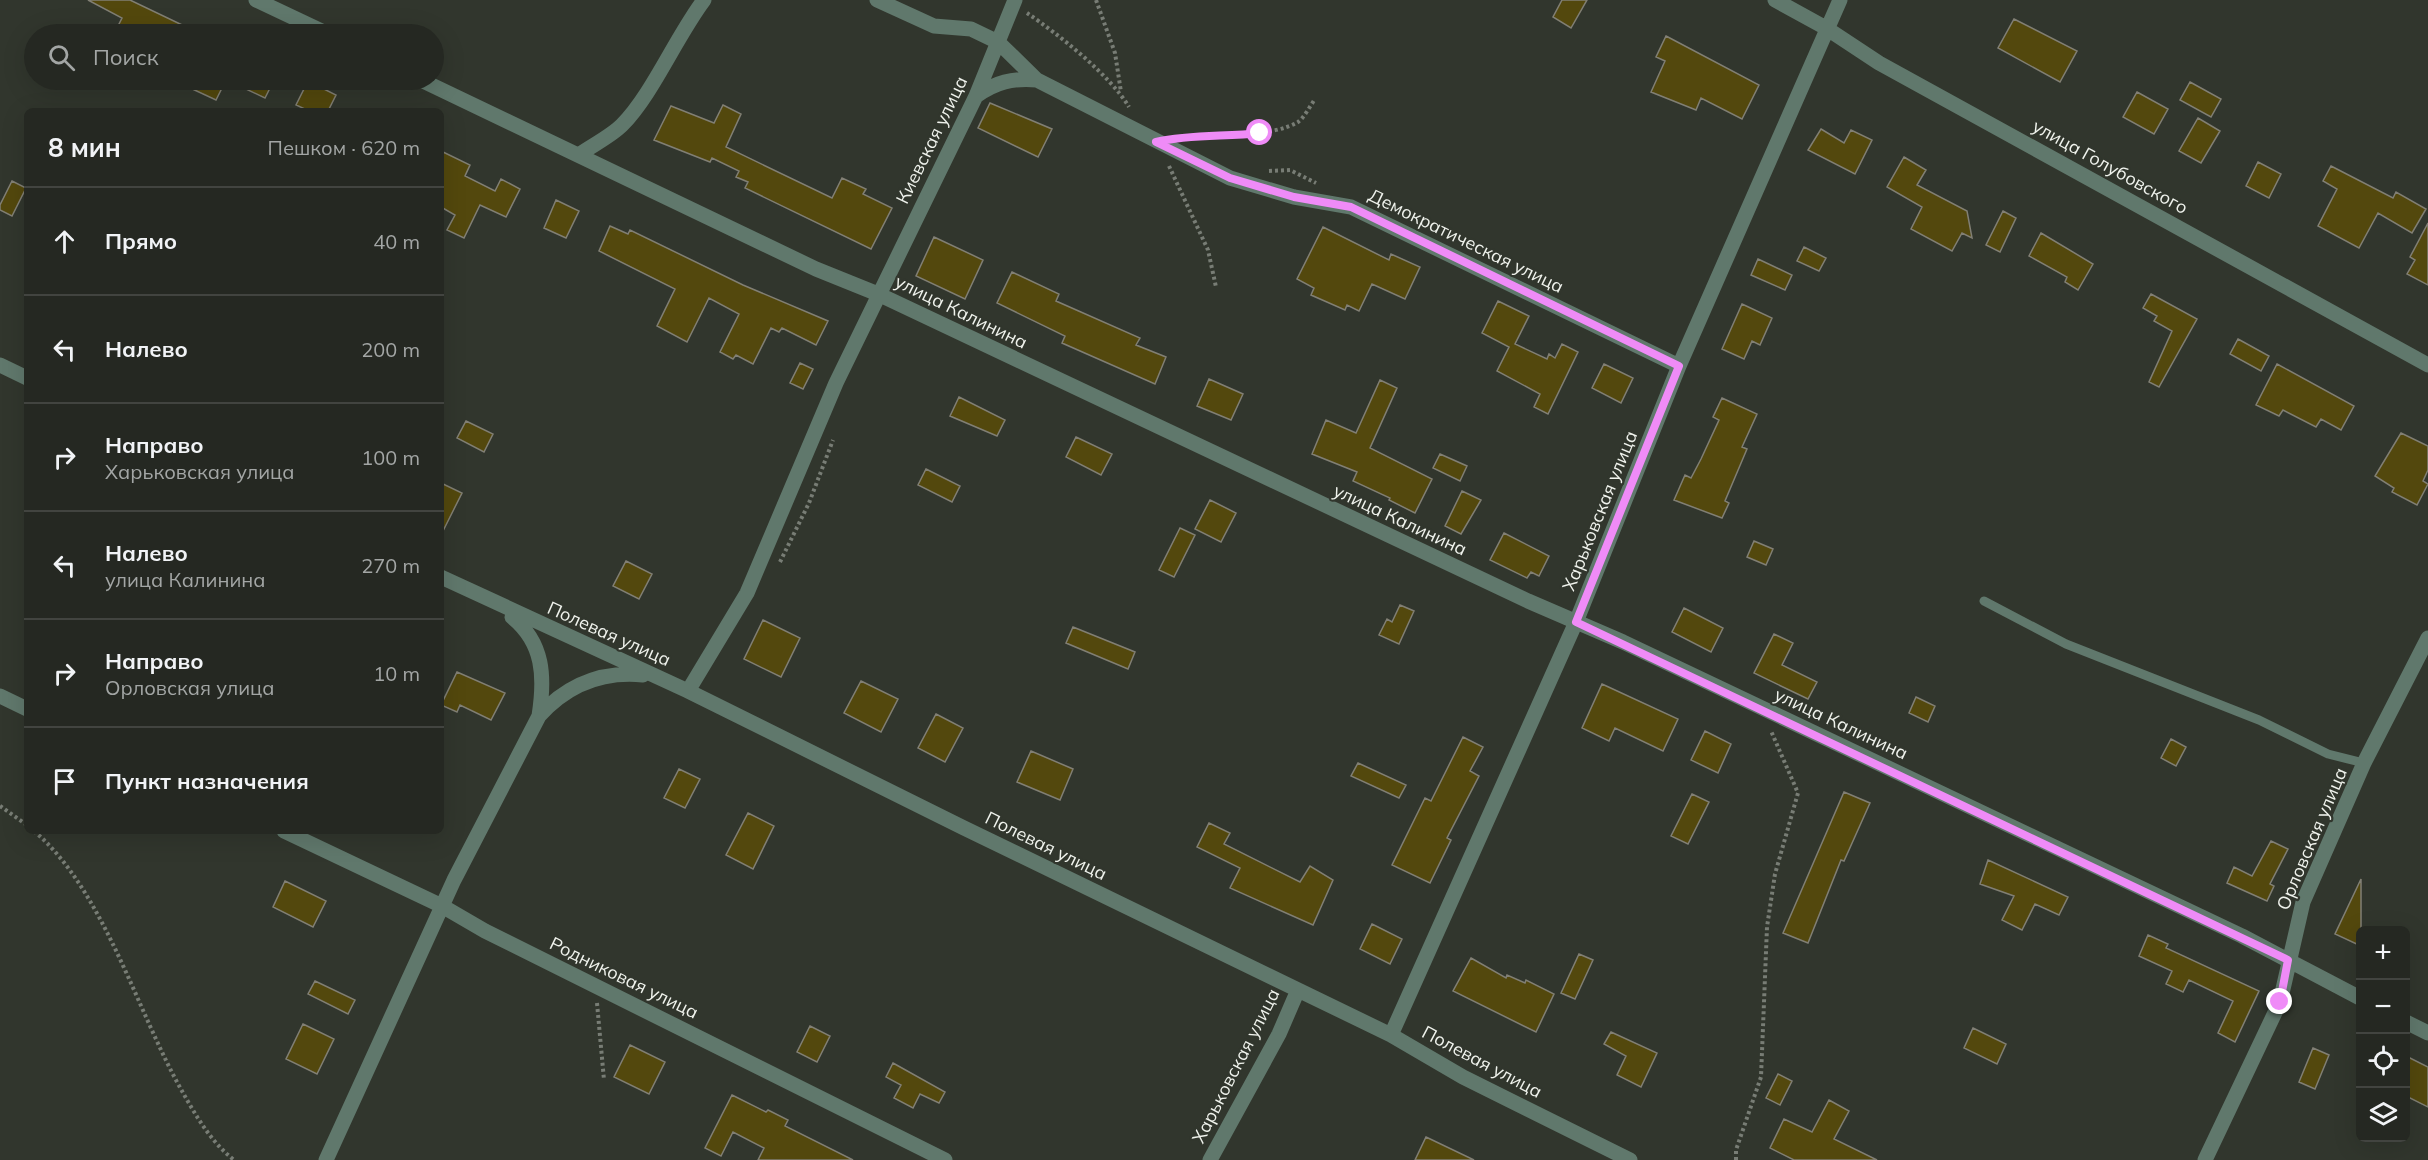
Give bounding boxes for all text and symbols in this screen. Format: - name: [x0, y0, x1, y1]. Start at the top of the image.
- search box: [24, 24, 444, 90]
- icon: search: [45, 41, 78, 74]
- text: Поиск: [93, 43, 159, 71]
- street label: Киевская улица: [891, 72, 972, 207]
- street label: улица Голубовского: [2028, 114, 2192, 219]
- route start: [1246, 119, 1272, 145]
- text: 8 мин: [48, 131, 121, 164]
- text: Пешком · 620 m: [268, 135, 420, 160]
- street label: Демократическая улица: [1365, 183, 1568, 298]
- icon: ahead: [48, 225, 81, 258]
- text: Прямо: [105, 227, 177, 255]
- text: 40 m: [373, 229, 420, 254]
- street label: улица Калинина: [891, 270, 1031, 354]
- icon: left: [48, 333, 81, 366]
- text: Налево: [105, 335, 188, 363]
- text: 200 m: [361, 337, 420, 362]
- street label: Харьковская улица: [1557, 427, 1642, 594]
- text: Направо: [105, 431, 203, 459]
- icon: right: [48, 441, 81, 474]
- text: 100 m: [361, 445, 420, 470]
- text: Харьковская улица: [105, 459, 295, 484]
- street label: улица Калинина: [1330, 479, 1471, 560]
- text: Налево: [105, 539, 188, 567]
- icon: left: [48, 549, 81, 582]
- text: 270 m: [361, 553, 420, 578]
- text: улица Калинина: [105, 567, 266, 592]
- street label: Полевая улица: [544, 596, 674, 671]
- text: Направо: [105, 647, 203, 675]
- icon: right: [48, 657, 81, 690]
- text: 10 m: [373, 661, 420, 686]
- text: Орловская улица: [105, 675, 275, 700]
- street label: улица Калинина: [1771, 683, 1912, 764]
- street label: Орловская улица: [2271, 764, 2352, 914]
- icon: arrive: [48, 765, 81, 798]
- text: Пункт назначения: [105, 767, 309, 795]
- street label: Полевая улица: [982, 806, 1111, 885]
- map controls: [2356, 926, 2410, 1142]
- button: +: [2356, 926, 2410, 980]
- street label: Родниковая улица: [546, 932, 702, 1024]
- button: −: [2356, 980, 2410, 1034]
- street label: Харьковская улица: [1187, 985, 1285, 1147]
- route end: [2266, 988, 2292, 1014]
- street label: Полевая улица: [1418, 1020, 1546, 1103]
- button: locate: [2356, 1034, 2410, 1088]
- button: layers: [2356, 1088, 2410, 1142]

